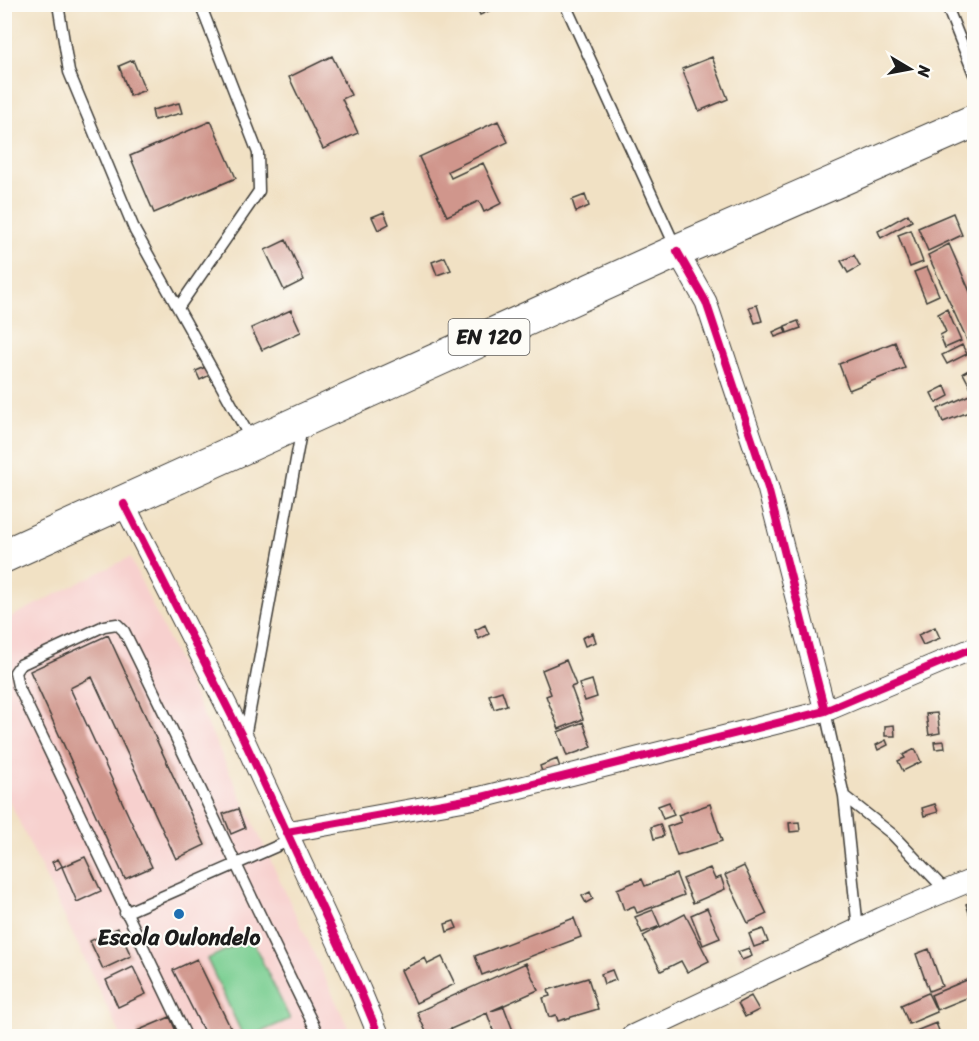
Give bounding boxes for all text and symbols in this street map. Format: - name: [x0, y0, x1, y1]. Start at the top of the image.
- north arrow: [880, 39, 940, 99]
- text: N: [909, 63, 940, 80]
- road number: EN 120: [448, 319, 530, 355]
- marker: Escola Oulondelo: [172, 907, 186, 921]
- place label: Escola Oulondelo: [98, 918, 261, 957]

